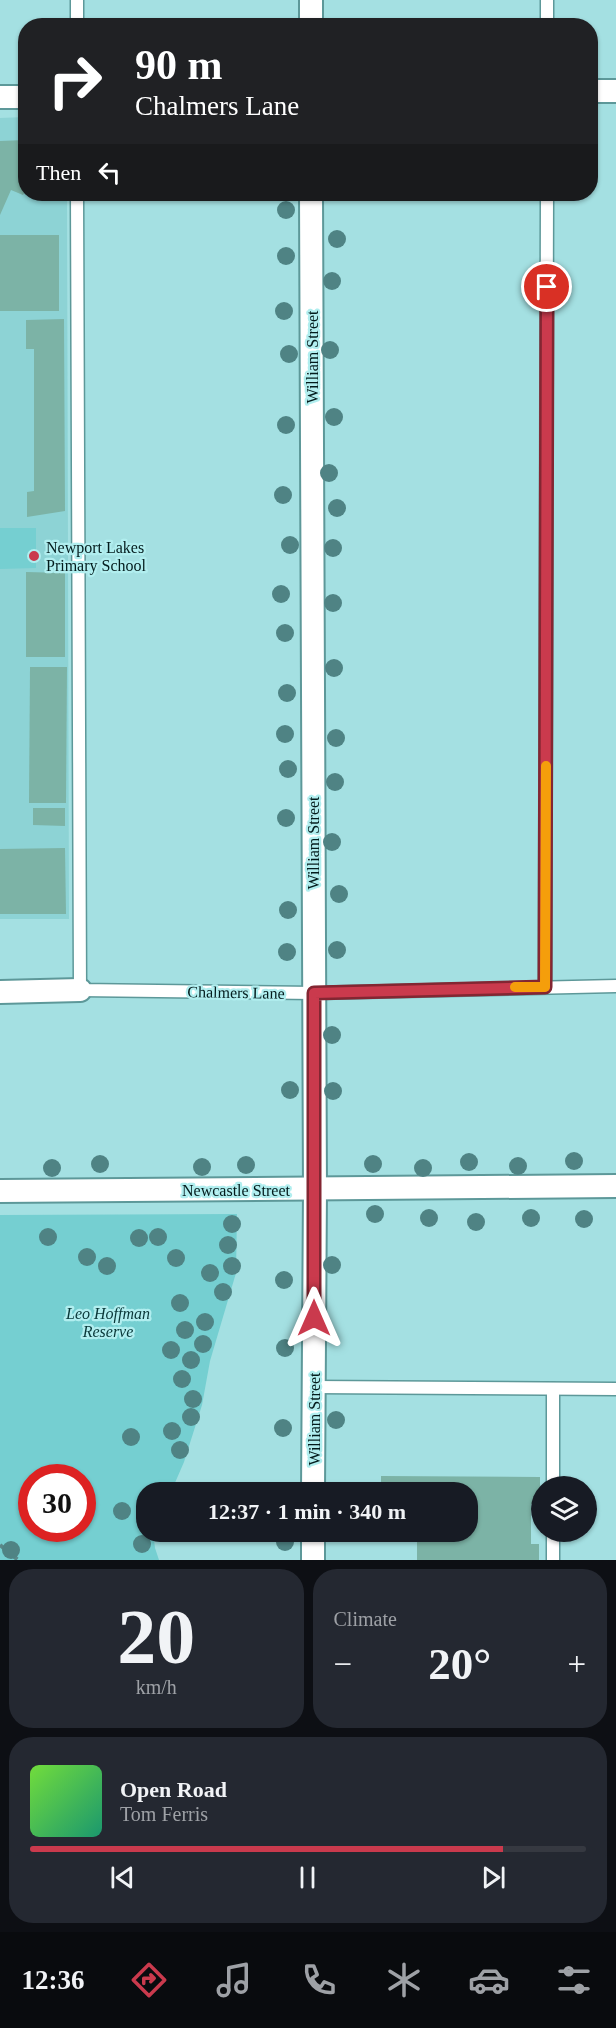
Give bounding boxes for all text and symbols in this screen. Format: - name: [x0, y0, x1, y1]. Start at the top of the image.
- icon: right: [36, 42, 114, 120]
- text: 90 m: [135, 42, 223, 88]
- text: Chalmers Lane: [135, 91, 299, 121]
- icon: left: [93, 156, 126, 189]
- text: Then: [36, 160, 81, 185]
- pin: [521, 261, 572, 312]
- icon: arrive: [530, 270, 563, 303]
- street label: William Street: [304, 310, 321, 404]
- place label: Newport Lakes Primary School: [46, 539, 147, 575]
- marker: Newport Lakes Primary School: [27, 549, 41, 563]
- street label: William Street: [305, 796, 322, 890]
- street label: Chalmers Lane: [187, 983, 285, 1002]
- street label: Newcastle Street: [182, 1182, 291, 1199]
- position arrow: [282, 1286, 346, 1350]
- park label: Leo Hoffman Reserve: [65, 1305, 150, 1340]
- street label: William Street: [306, 1372, 323, 1466]
- speed limit sign: 30: [18, 1464, 96, 1542]
- map controls: [531, 1476, 597, 1542]
- button: layers: [531, 1476, 597, 1542]
- text: 12:37 · 1 min · 340 m: [208, 1499, 406, 1524]
- text: 20: [117, 1593, 195, 1680]
- text: Climate: [334, 1608, 397, 1630]
- text: 20°: [428, 1639, 491, 1689]
- text: −: [334, 1646, 352, 1682]
- text: +: [567, 1646, 586, 1682]
- text: km/h: [136, 1676, 177, 1698]
- text: Open Road: [120, 1777, 227, 1802]
- text: Tom Ferris: [120, 1803, 208, 1825]
- icon: previous: [106, 1861, 139, 1894]
- icon: pause: [291, 1861, 324, 1894]
- icon: next: [477, 1861, 510, 1894]
- icon: directions: [128, 1959, 170, 2001]
- icon: music: [213, 1959, 255, 2001]
- icon: phone: [298, 1959, 340, 2001]
- icon: climate: [383, 1959, 425, 2001]
- icon: car: [468, 1959, 510, 2001]
- icon: filters: [553, 1959, 595, 2001]
- text: 12:36: [22, 1965, 85, 1995]

